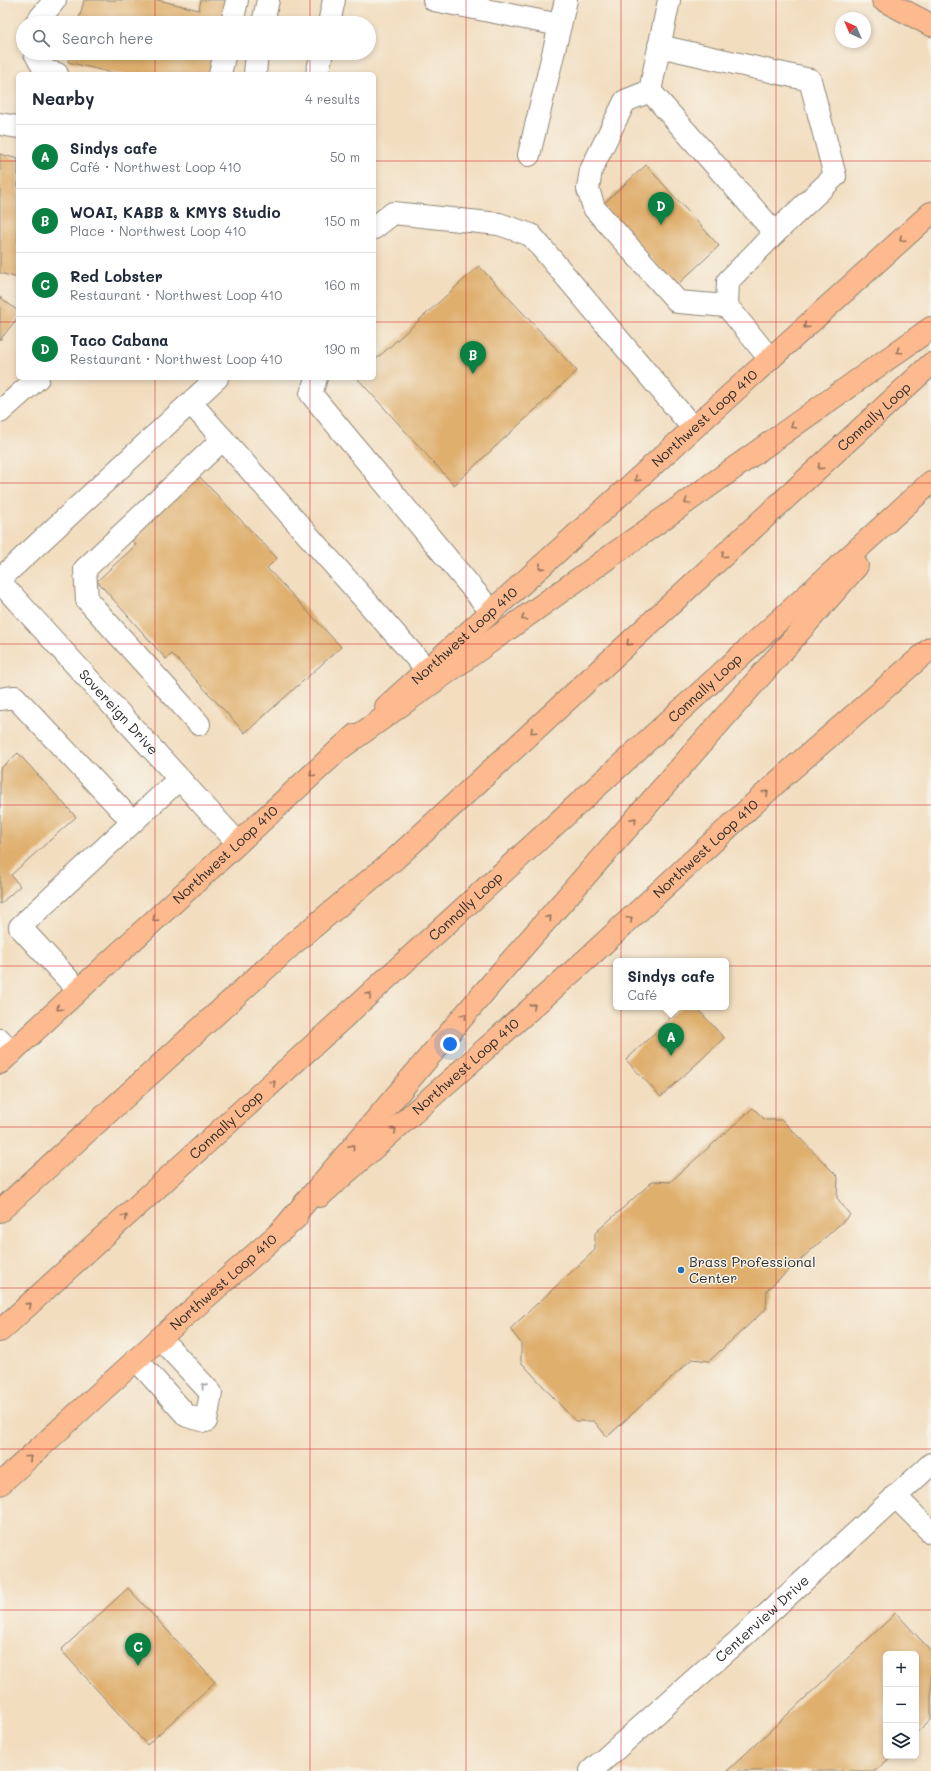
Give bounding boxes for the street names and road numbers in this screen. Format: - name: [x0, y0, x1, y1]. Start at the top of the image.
- street label: Northwest Loop 410: [647, 365, 762, 471]
- street label: Connally Loop: [833, 378, 915, 455]
- street label: Northwest Loop 410: [407, 582, 522, 688]
- street label: Connally Loop: [663, 649, 746, 727]
- street label: Sovereign Drive: [75, 665, 163, 759]
- street label: Northwest Loop 410: [649, 795, 762, 902]
- street label: Northwest Loop 410: [168, 801, 282, 908]
- street label: Connally Loop: [424, 867, 506, 945]
- street label: Northwest Loop 410: [408, 1013, 523, 1119]
- street label: Connally Loop: [185, 1086, 267, 1163]
- street label: Northwest Loop 410: [165, 1229, 281, 1334]
- street label: Centerview Drive: [711, 1571, 813, 1666]

